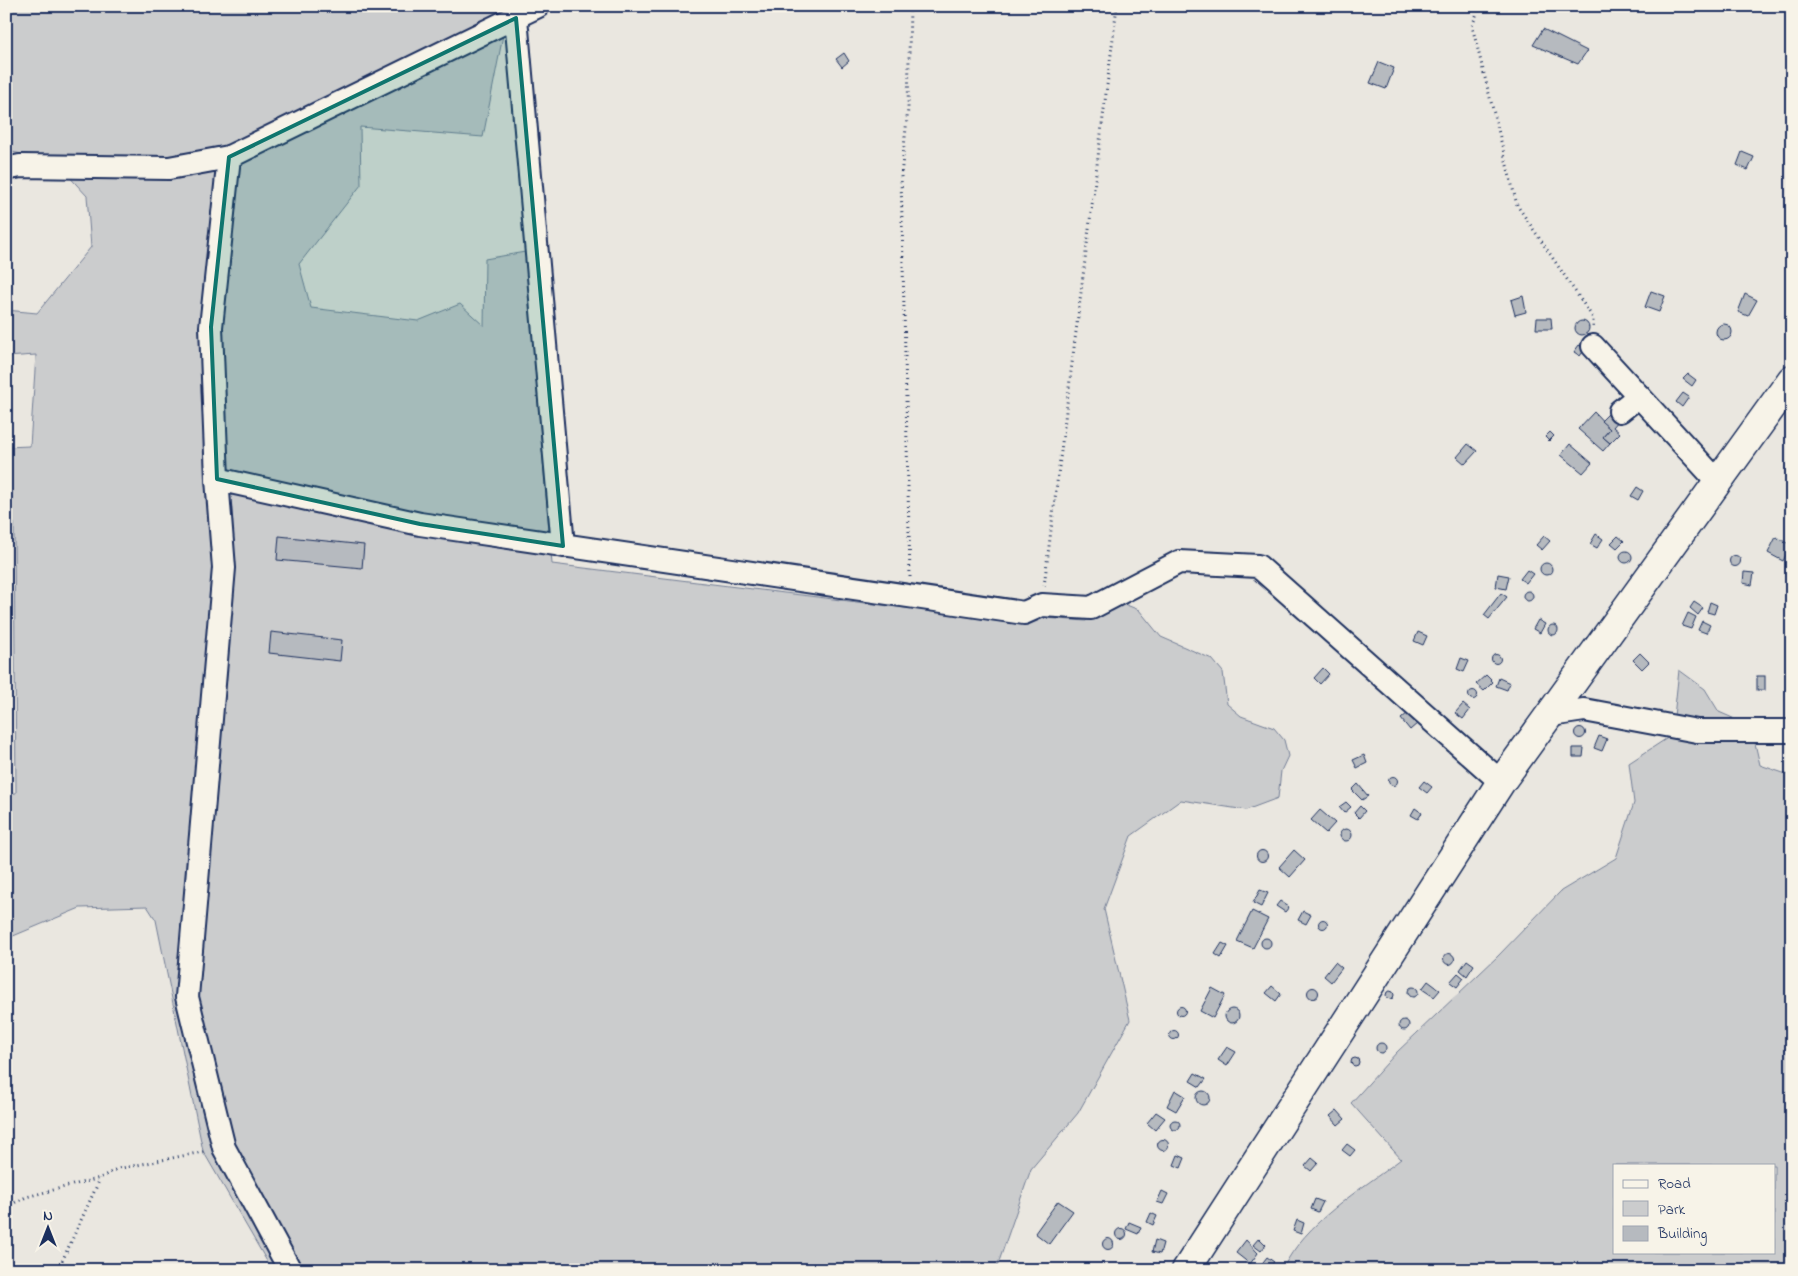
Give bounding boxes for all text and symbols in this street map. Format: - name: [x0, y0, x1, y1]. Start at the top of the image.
- legend: [1613, 1164, 1776, 1254]
- text: Road: [1658, 1173, 1691, 1195]
- text: Park: [1658, 1199, 1686, 1221]
- north arrow: [22, 1204, 72, 1254]
- text: N: [43, 1206, 53, 1227]
- text: Building: [1657, 1223, 1707, 1246]

